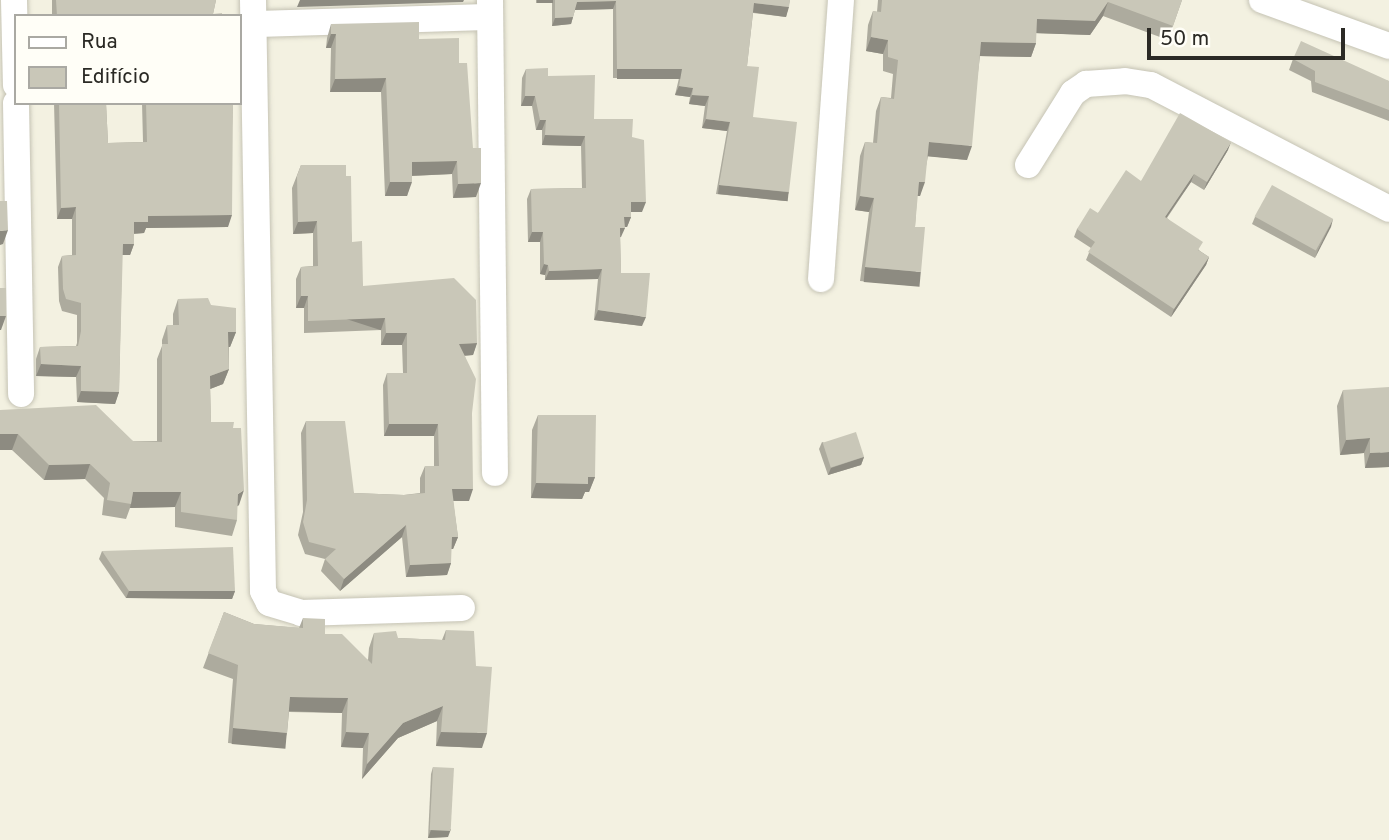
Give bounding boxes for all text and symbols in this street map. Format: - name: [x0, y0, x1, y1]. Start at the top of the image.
- legend: [14, 14, 242, 105]
- scale bar: [1151, 14, 1349, 58]
- text: 50 m: [1160, 26, 1209, 53]
- text: Rua: [81, 29, 118, 56]
- text: Edifício: [81, 64, 150, 91]

